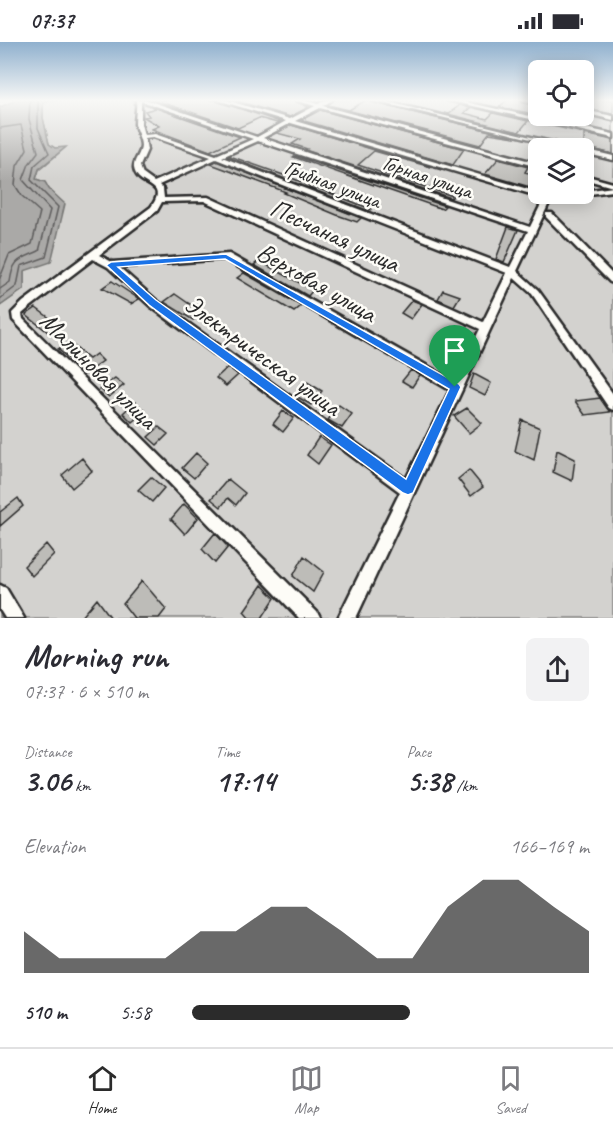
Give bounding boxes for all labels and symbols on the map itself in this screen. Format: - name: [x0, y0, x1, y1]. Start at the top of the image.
- street label: Горная улица: [379, 149, 478, 206]
- street label: Грибная улица: [281, 153, 387, 216]
- street label: Песчаная улица: [265, 191, 406, 280]
- street label: Верховая улица: [251, 235, 384, 331]
- street label: Электрическая улица: [178, 288, 349, 424]
- street label: Малиновая улица: [33, 305, 165, 437]
- pin: [429, 325, 480, 387]

